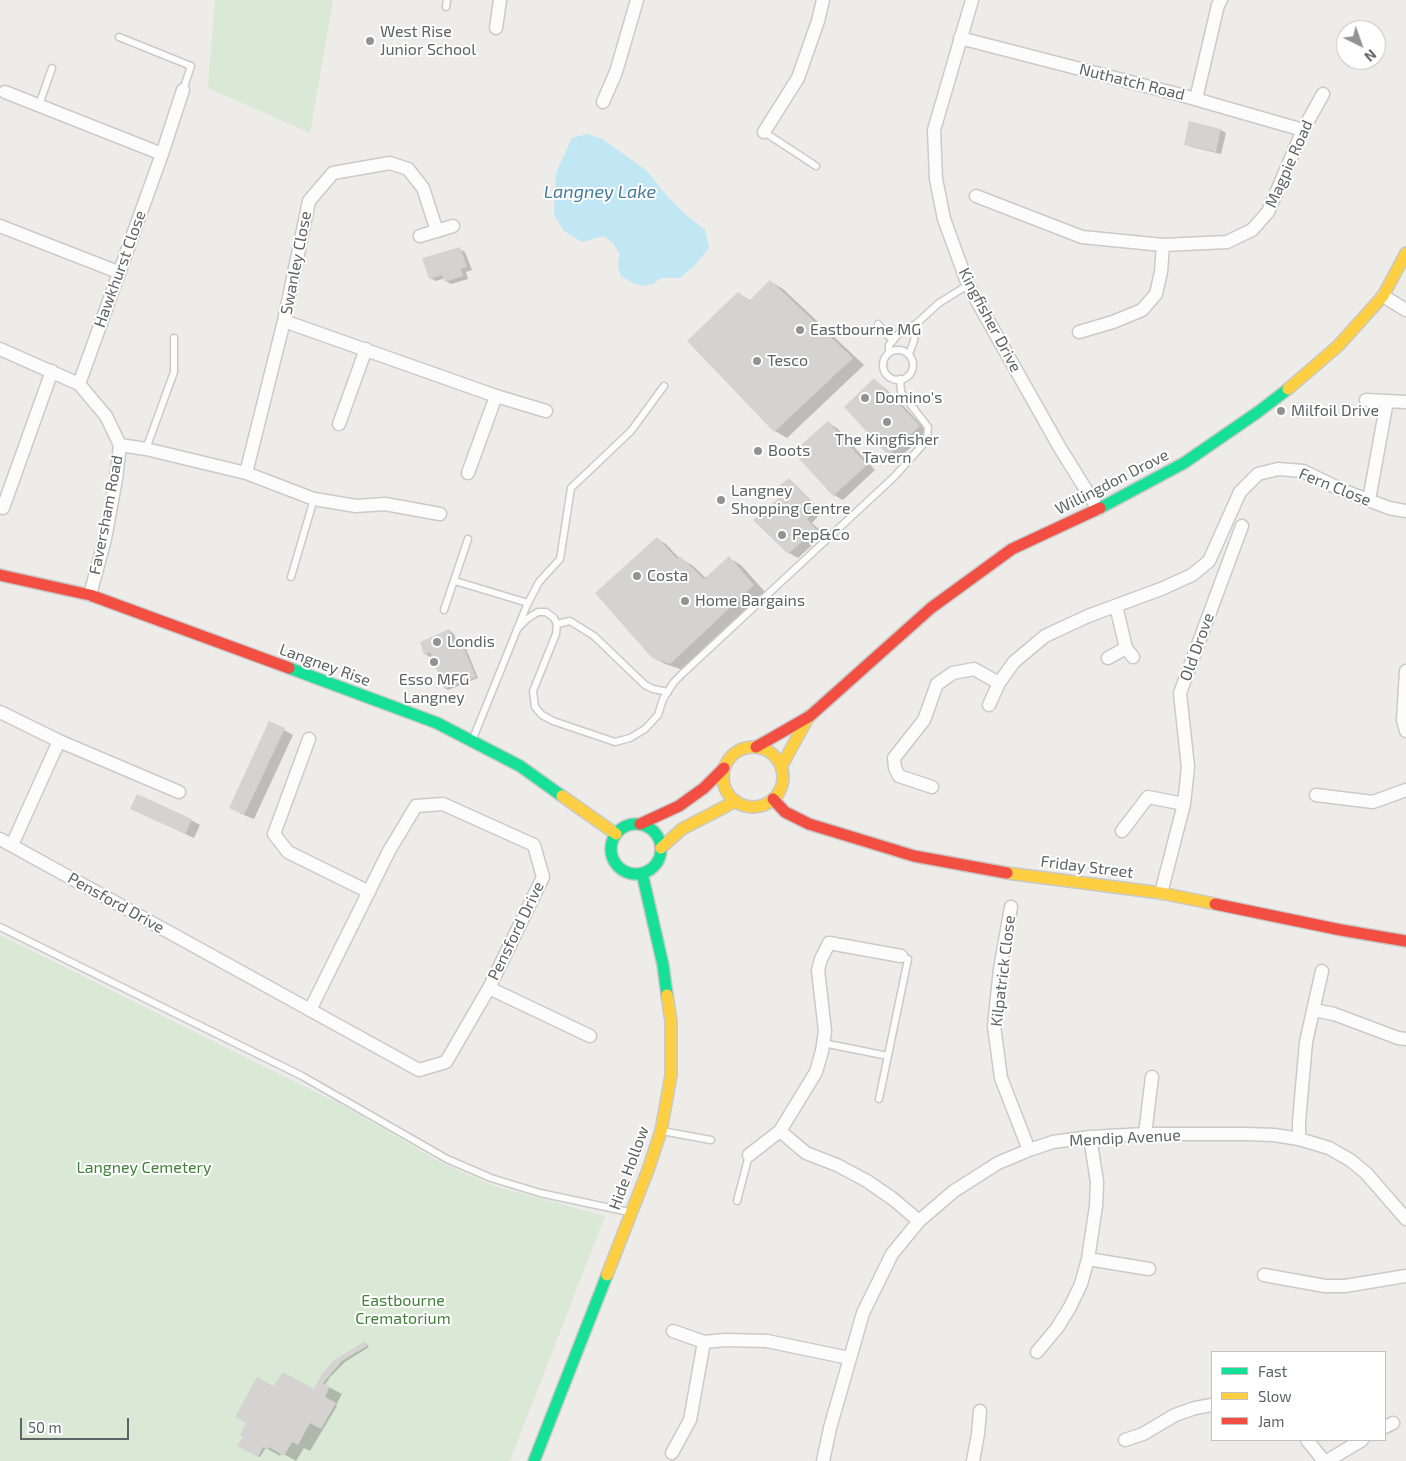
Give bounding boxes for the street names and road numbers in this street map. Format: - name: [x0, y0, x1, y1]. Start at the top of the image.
- street label: Nuthatch Road: [1077, 60, 1187, 104]
- street label: Magpie Road: [1261, 117, 1317, 211]
- street label: Hawkhurst Close: [90, 208, 150, 330]
- street label: Swanley Close: [277, 210, 315, 316]
- street label: Kingfisher Drive: [954, 265, 1026, 375]
- street label: Willingdon Drove: [1052, 445, 1172, 519]
- street label: Faversham Road: [85, 454, 127, 576]
- street label: Fern Close: [1296, 464, 1374, 510]
- street label: Old Drove: [1176, 610, 1218, 684]
- street label: Langney Rise: [277, 640, 373, 690]
- street label: Friday Street: [1040, 852, 1134, 882]
- street label: Pensford Drive: [64, 869, 168, 937]
- street label: Pensford Drive: [484, 879, 548, 983]
- street label: Kilpatrick Close: [987, 914, 1019, 1028]
- street label: Hide Hollow: [605, 1124, 653, 1212]
- street label: Mendip Avenue: [1069, 1125, 1181, 1151]

